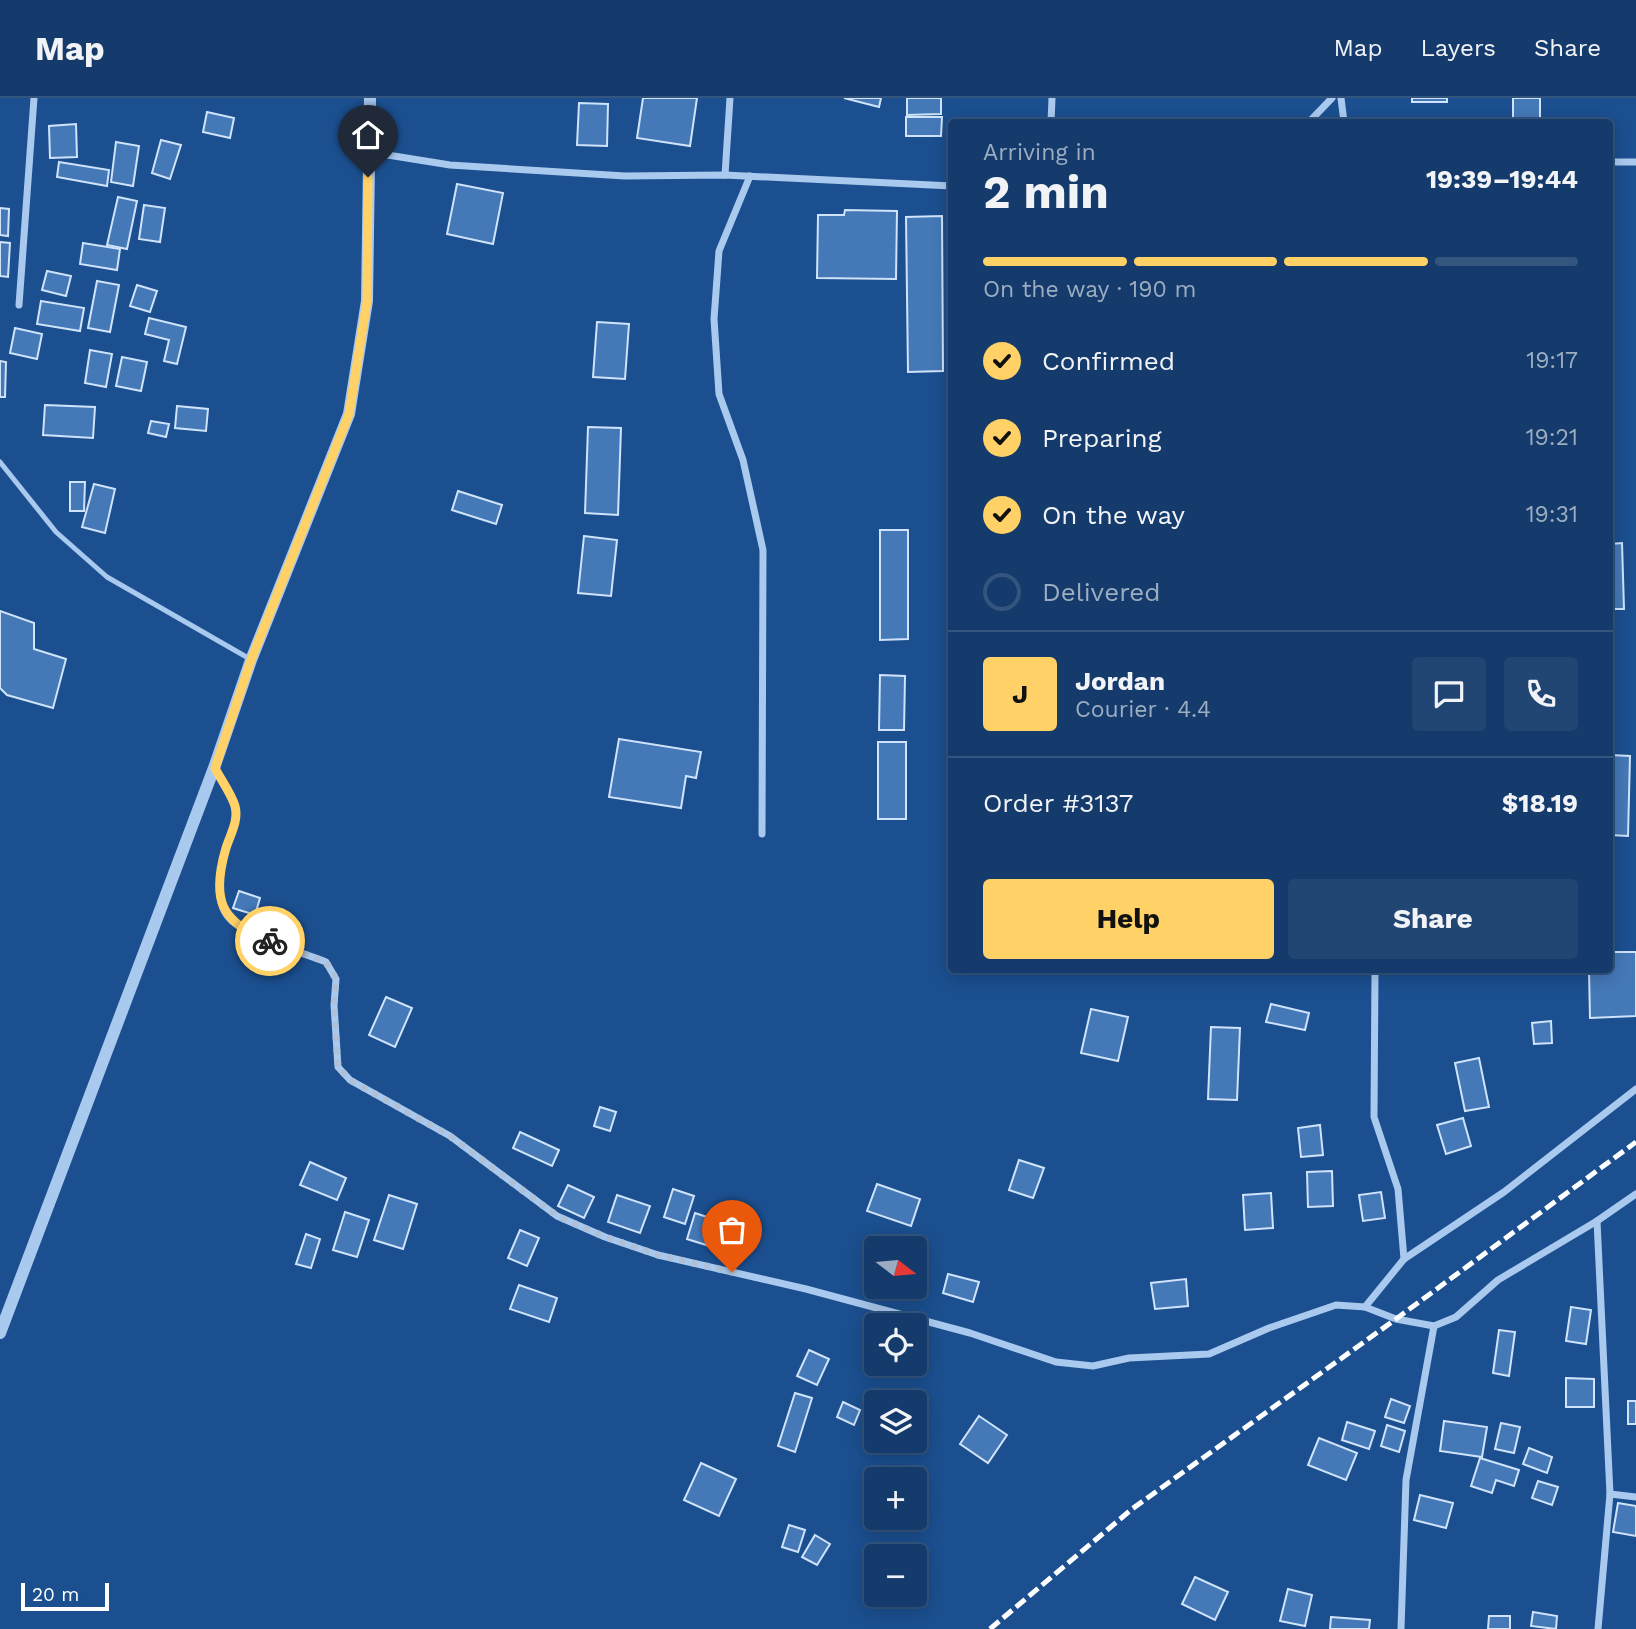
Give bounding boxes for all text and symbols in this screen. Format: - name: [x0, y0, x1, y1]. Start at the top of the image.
- text: Map: [35, 29, 105, 68]
- text: Map: [1334, 34, 1382, 62]
- text: Layers: [1420, 34, 1496, 62]
- text: Share: [1534, 34, 1601, 62]
- pin: [338, 105, 398, 177]
- icon: home: [349, 116, 387, 154]
- text: Arriving in: [983, 139, 1096, 166]
- text: 19:39–19:44: [1426, 164, 1578, 194]
- text: 2 min: [983, 165, 1109, 219]
- text: On the way · 190 m: [983, 276, 1196, 303]
- icon: check: [983, 342, 1021, 380]
- text: Confirmed: [1042, 346, 1175, 376]
- text: 19:17: [1526, 347, 1578, 374]
- icon: check: [983, 419, 1021, 457]
- text: Preparing: [1042, 423, 1162, 453]
- text: 19:21: [1526, 424, 1578, 451]
- icon: check: [983, 496, 1021, 534]
- text: On the way: [1042, 500, 1185, 530]
- text: 19:31: [1526, 501, 1578, 528]
- text: Delivered: [1042, 577, 1161, 607]
- button: chat: [1412, 657, 1486, 731]
- button: phone: [1504, 657, 1578, 731]
- text: Jordan: [1075, 666, 1165, 696]
- text: J: [1012, 679, 1028, 709]
- text: Courier · 4.4: [1075, 696, 1211, 723]
- text: Order #3137: [983, 788, 1133, 818]
- text: $18.19: [1502, 788, 1578, 818]
- button: Help: [983, 879, 1274, 959]
- button: Share: [1288, 879, 1578, 959]
- courier: [235, 906, 305, 976]
- icon: bike: [251, 922, 289, 960]
- pin: [702, 1200, 762, 1272]
- icon: bag: [713, 1211, 751, 1249]
- north arrow: [864, 1236, 928, 1298]
- map controls: [864, 1236, 927, 1607]
- button: locate: [864, 1313, 927, 1376]
- button: layers: [864, 1390, 927, 1453]
- button: +: [864, 1467, 927, 1530]
- button: −: [864, 1544, 927, 1607]
- scale bar: [21, 1580, 108, 1612]
- text: 20 m: [32, 1583, 79, 1606]

